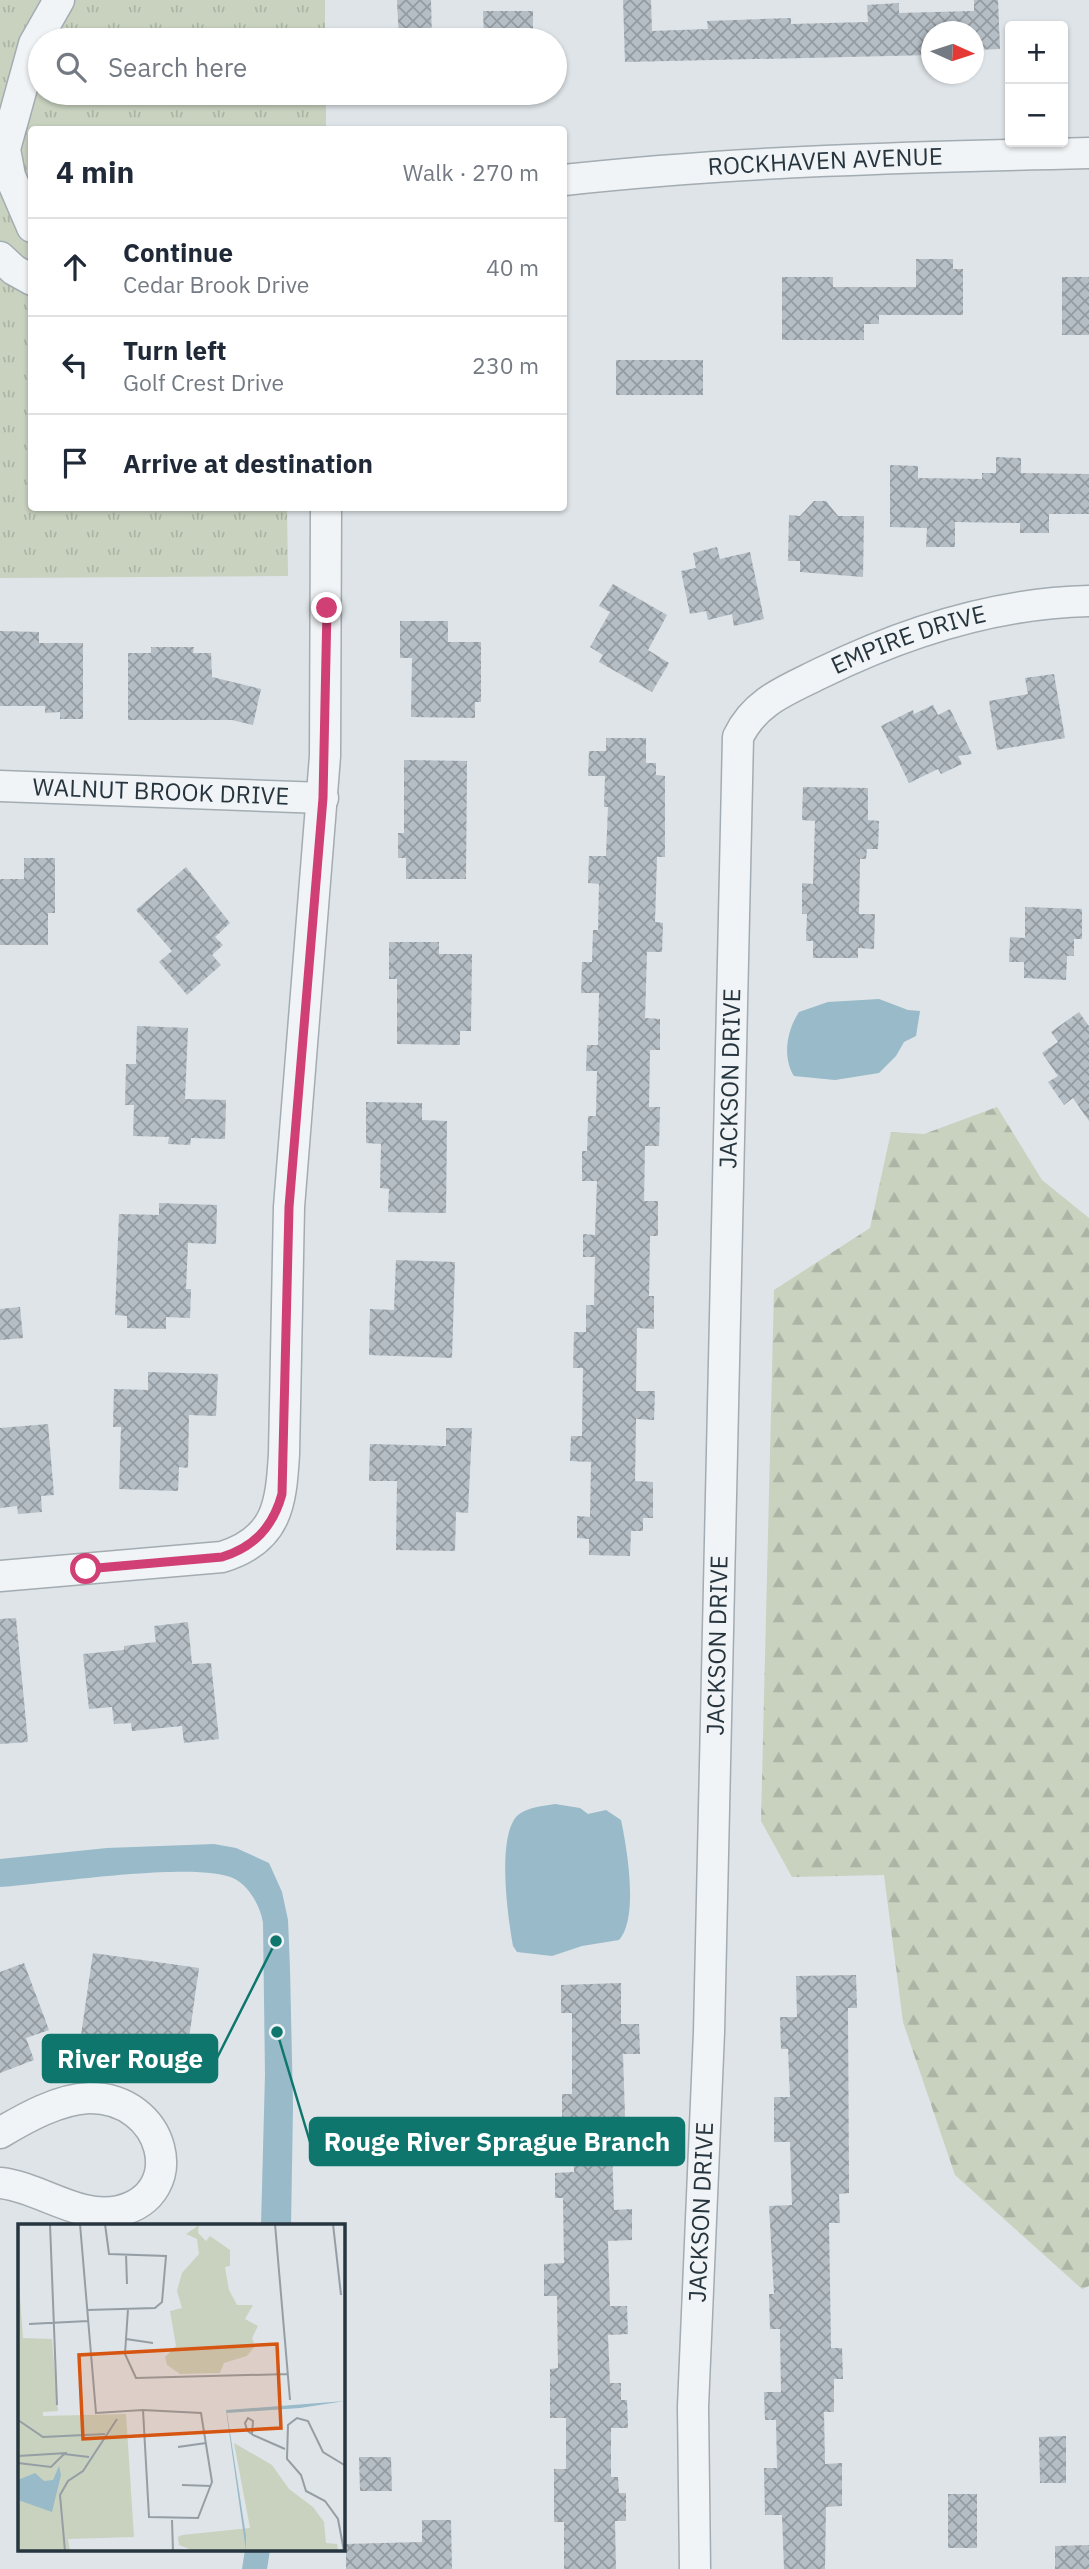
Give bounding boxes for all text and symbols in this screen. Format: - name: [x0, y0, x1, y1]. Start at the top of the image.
- north arrow: [921, 21, 984, 84]
- map controls: [1005, 21, 1068, 147]
- button: +: [1005, 21, 1068, 84]
- search box: [28, 28, 567, 105]
- icon: search: [52, 48, 90, 86]
- text: Search here: [108, 50, 247, 84]
- button: −: [1005, 84, 1068, 147]
- street label: ROCKHAVEN AVENUE: [707, 140, 943, 182]
- text: 4 min: [56, 152, 134, 191]
- text: Walk · 270 m: [403, 157, 539, 187]
- text: Continue: [123, 235, 233, 269]
- icon: ahead: [56, 248, 94, 286]
- text: 40 m: [486, 252, 539, 282]
- text: Cedar Brook Drive: [123, 269, 309, 299]
- text: Turn left: [123, 333, 226, 367]
- icon: left: [56, 346, 94, 384]
- text: 230 m: [472, 350, 539, 380]
- text: Golf Crest Drive: [123, 367, 284, 397]
- icon: arrive: [56, 444, 94, 482]
- text: Arrive at destination: [123, 446, 373, 480]
- route end: [311, 592, 342, 623]
- street label: EMPIRE DRIVE: [825, 597, 989, 681]
- street label: WALNUT BROOK DRIVE: [32, 770, 290, 812]
- street label: JACKSON DRIVE: [711, 988, 747, 1169]
- route start: [70, 1553, 101, 1584]
- street label: JACKSON DRIVE: [699, 1555, 735, 1736]
- callout: River Rouge: [43, 2035, 217, 2082]
- text: River Rouge: [57, 2041, 203, 2075]
- callout: Rouge River Sprague Branch: [310, 2118, 684, 2165]
- street label: JACKSON DRIVE: [680, 2121, 720, 2303]
- text: Rouge River Sprague Branch: [324, 2124, 670, 2158]
- inset map: [18, 2224, 345, 2552]

